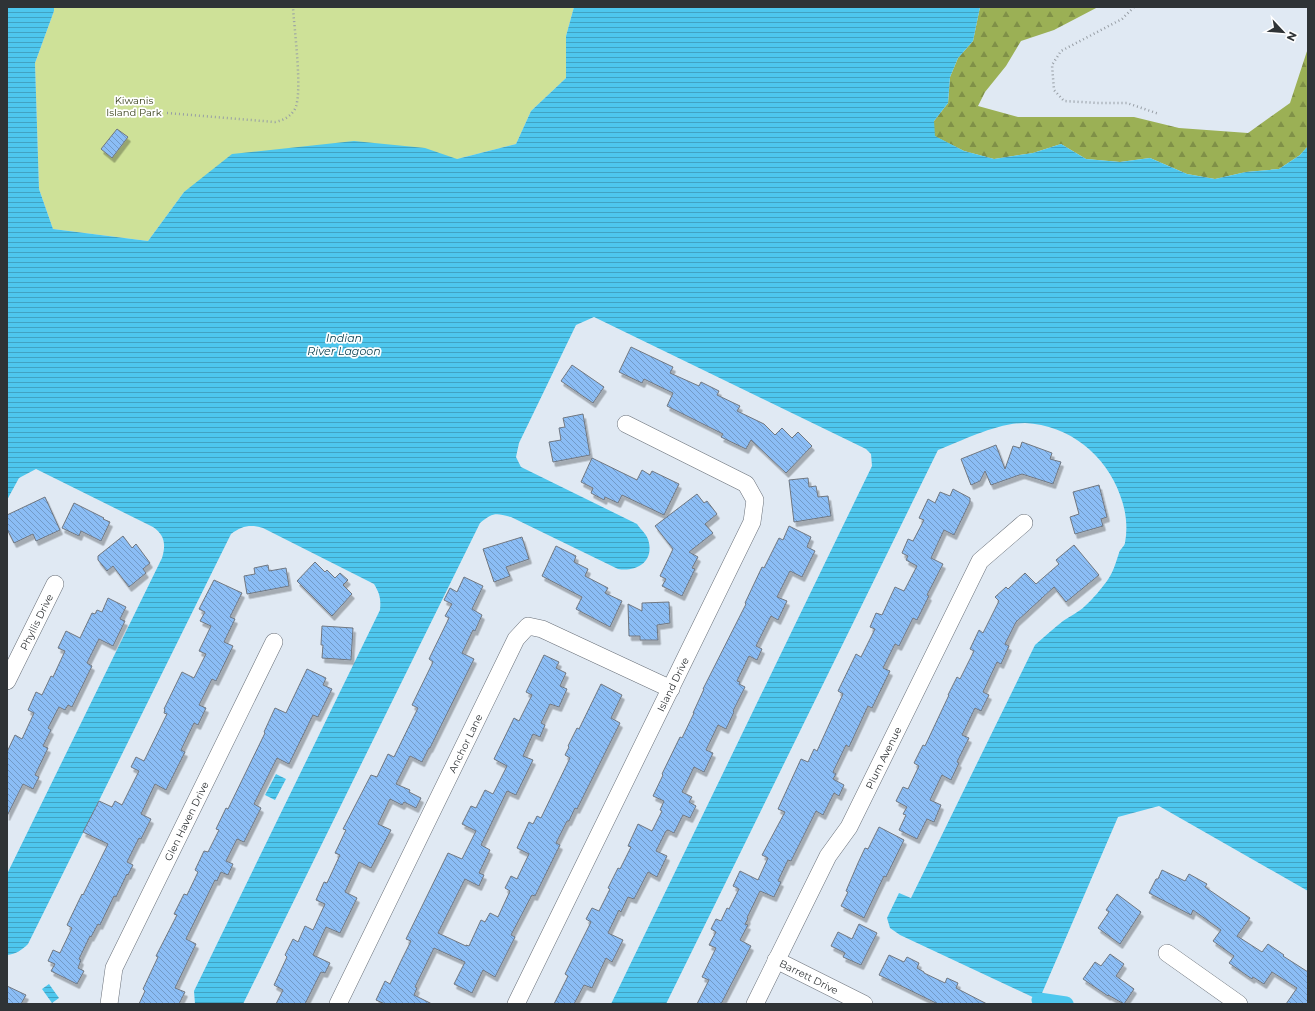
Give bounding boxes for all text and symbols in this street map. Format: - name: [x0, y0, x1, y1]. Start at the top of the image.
- north arrow: [1263, 12, 1303, 52]
- text: N: [1284, 29, 1300, 43]
- park label: Kiwanis Island Park: [106, 94, 162, 119]
- water label: Indian River Lagoon: [307, 331, 381, 358]
- street label: Phyllis Drive: [17, 592, 56, 652]
- street label: Island Drive: [654, 655, 691, 714]
- street label: Anchor Lane: [445, 712, 485, 775]
- street label: Plum Avenue: [862, 725, 904, 791]
- street label: Glen Haven Drive: [161, 779, 211, 863]
- street label: Barrett Drive: [777, 956, 841, 997]

